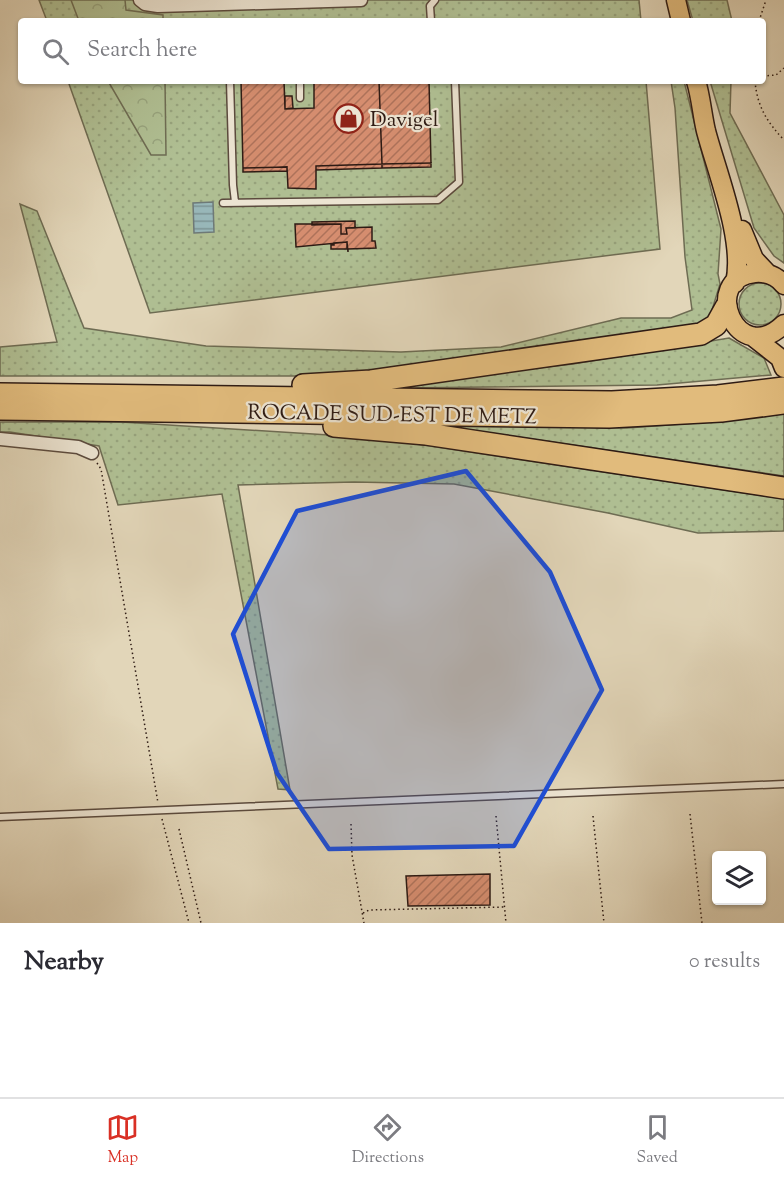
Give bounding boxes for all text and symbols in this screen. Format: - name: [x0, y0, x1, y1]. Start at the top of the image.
- search box: [18, 18, 766, 84]
- icon: search: [39, 35, 72, 68]
- text: Search here: [87, 35, 197, 67]
- shop icon: Davigel: [333, 103, 365, 135]
- place label: Davigel: [370, 106, 439, 136]
- street label: ROCADE SUD-EST DE METZ: [247, 398, 537, 434]
- map controls: [712, 851, 766, 905]
- button: layers: [712, 851, 766, 905]
- text: Nearby: [24, 944, 104, 981]
- text: 0 results: [689, 948, 760, 977]
- tab: Map: [106, 1111, 139, 1170]
- tab: Directions: [352, 1111, 424, 1170]
- tab: Saved: [637, 1111, 678, 1170]

